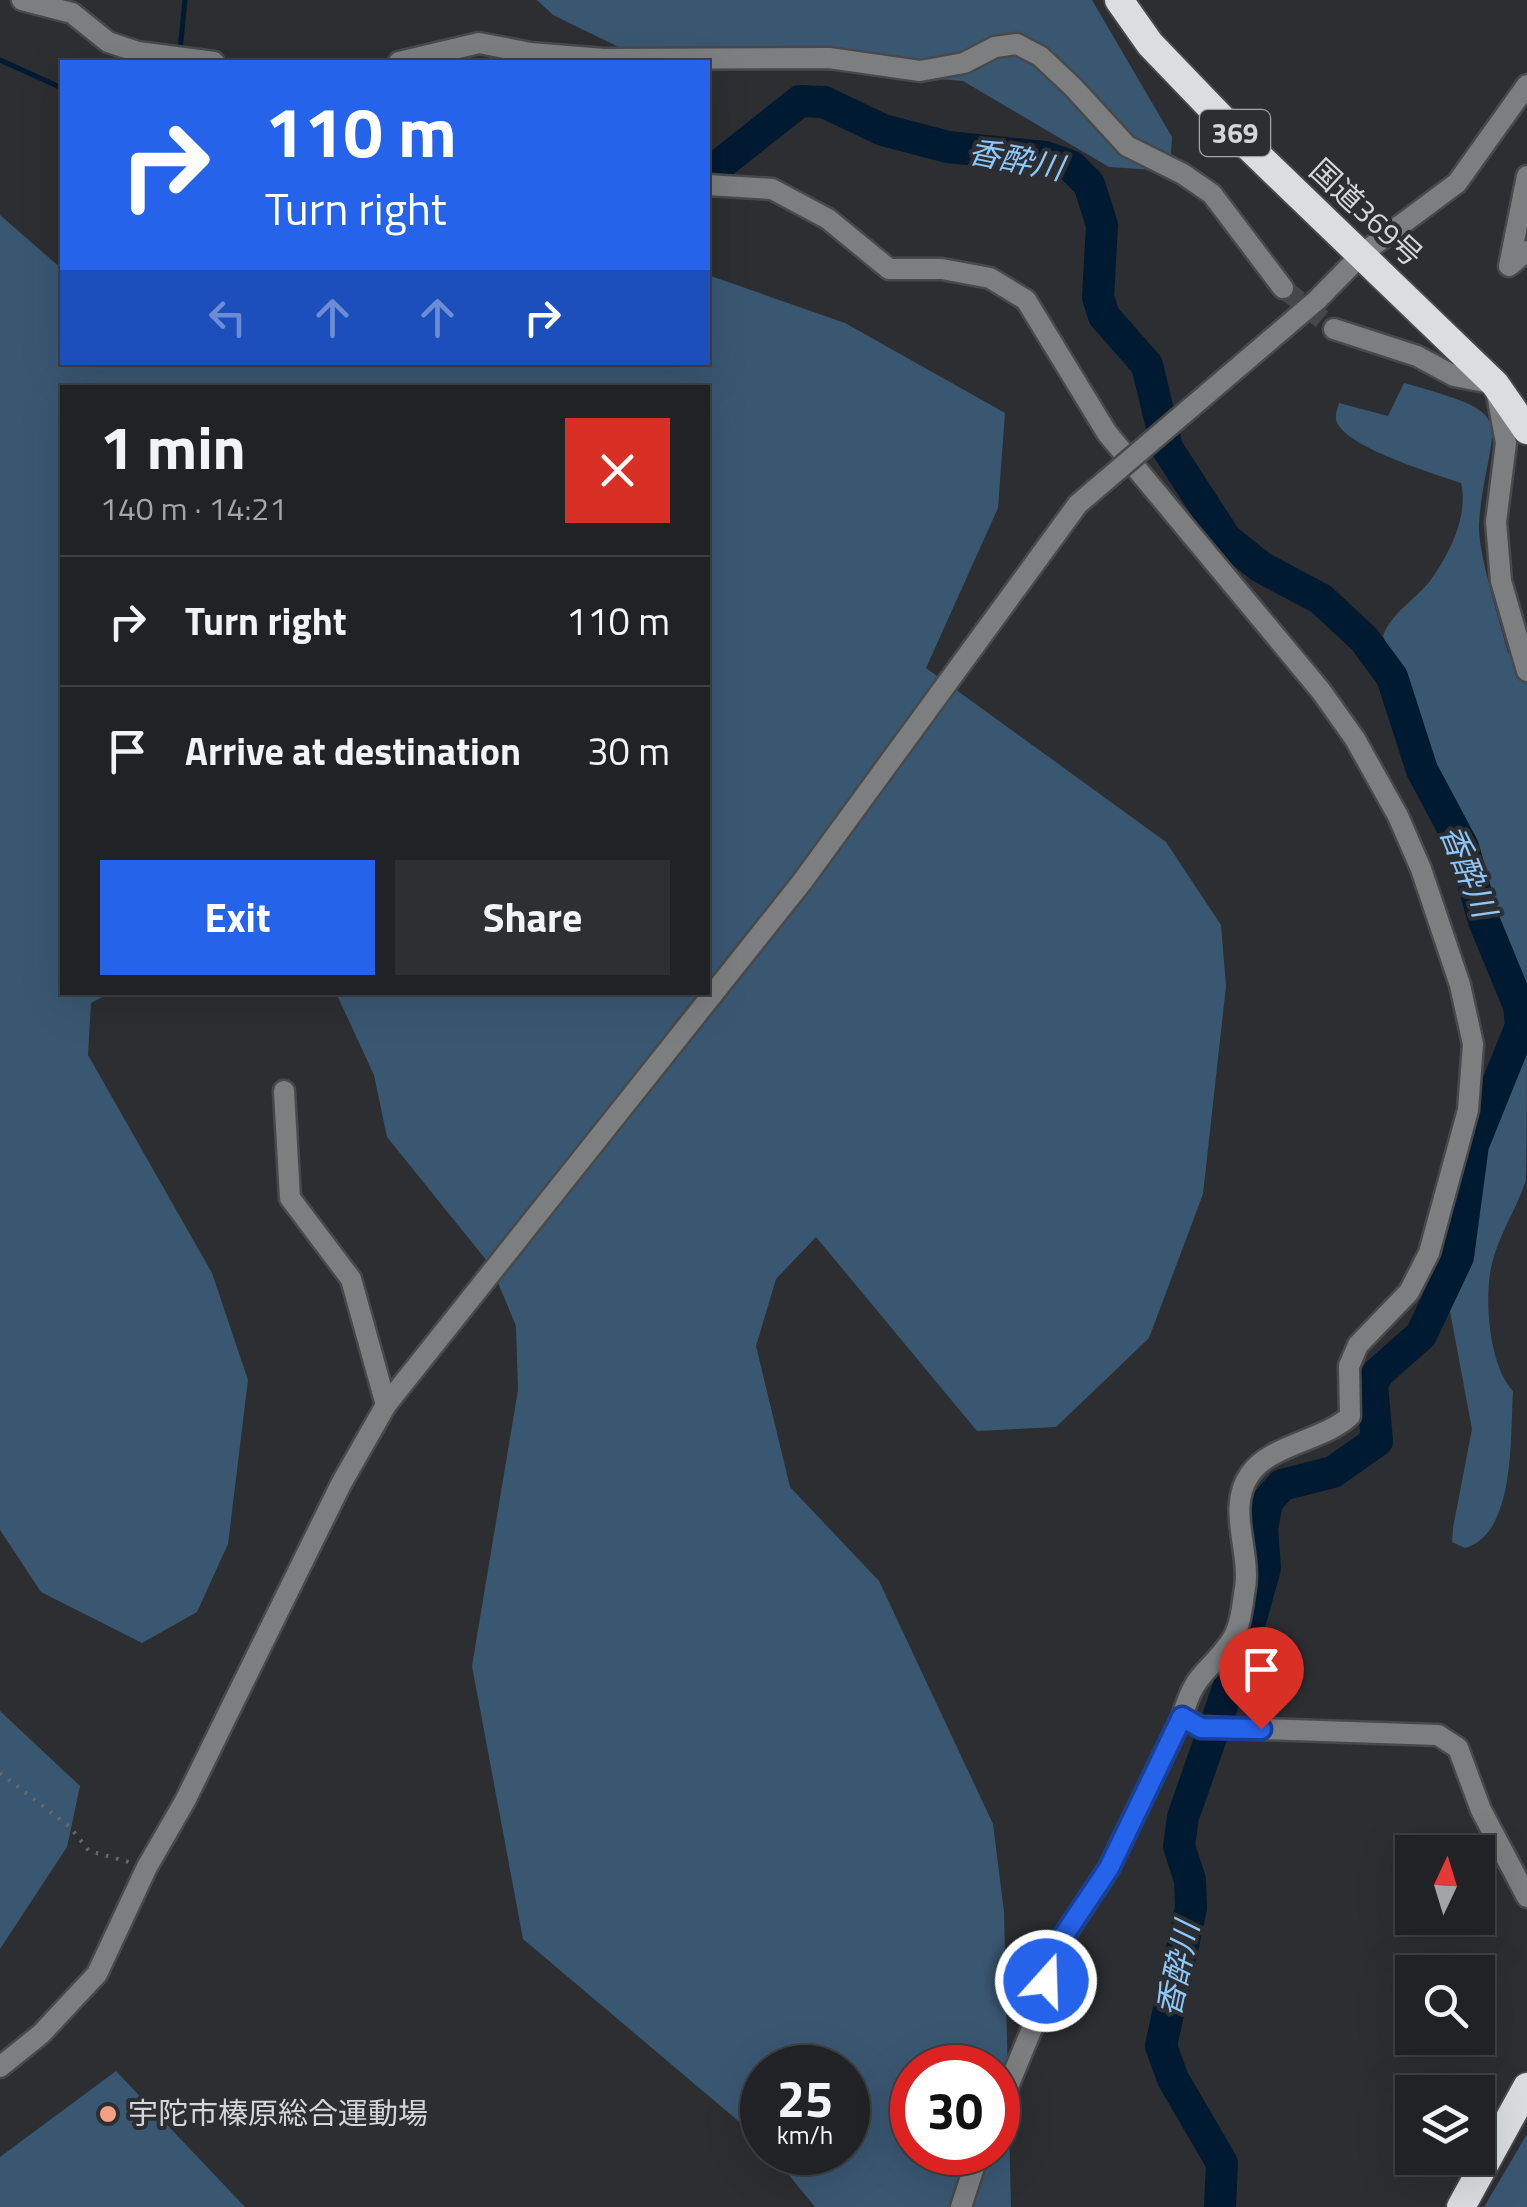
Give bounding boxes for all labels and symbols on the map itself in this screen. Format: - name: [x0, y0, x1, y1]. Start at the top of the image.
- road number: 369: [1200, 110, 1270, 156]
- water label: 香酔川: [964, 126, 1071, 192]
- street label: 国道369号: [1300, 148, 1434, 277]
- water label: 香酔川: [1429, 817, 1510, 927]
- pin: [1219, 1627, 1304, 1730]
- north arrow: [1395, 1835, 1495, 1935]
- water label: 香酔川: [1144, 1914, 1211, 2021]
- position arrow: [994, 1929, 1098, 2033]
- speed limit sign: 30: [890, 2045, 1020, 2175]
- place label: 宇陀市榛原総合運動場: [128, 2090, 428, 2136]
- marker: 宇陀市榛原総合運動場: [97, 2103, 119, 2125]

